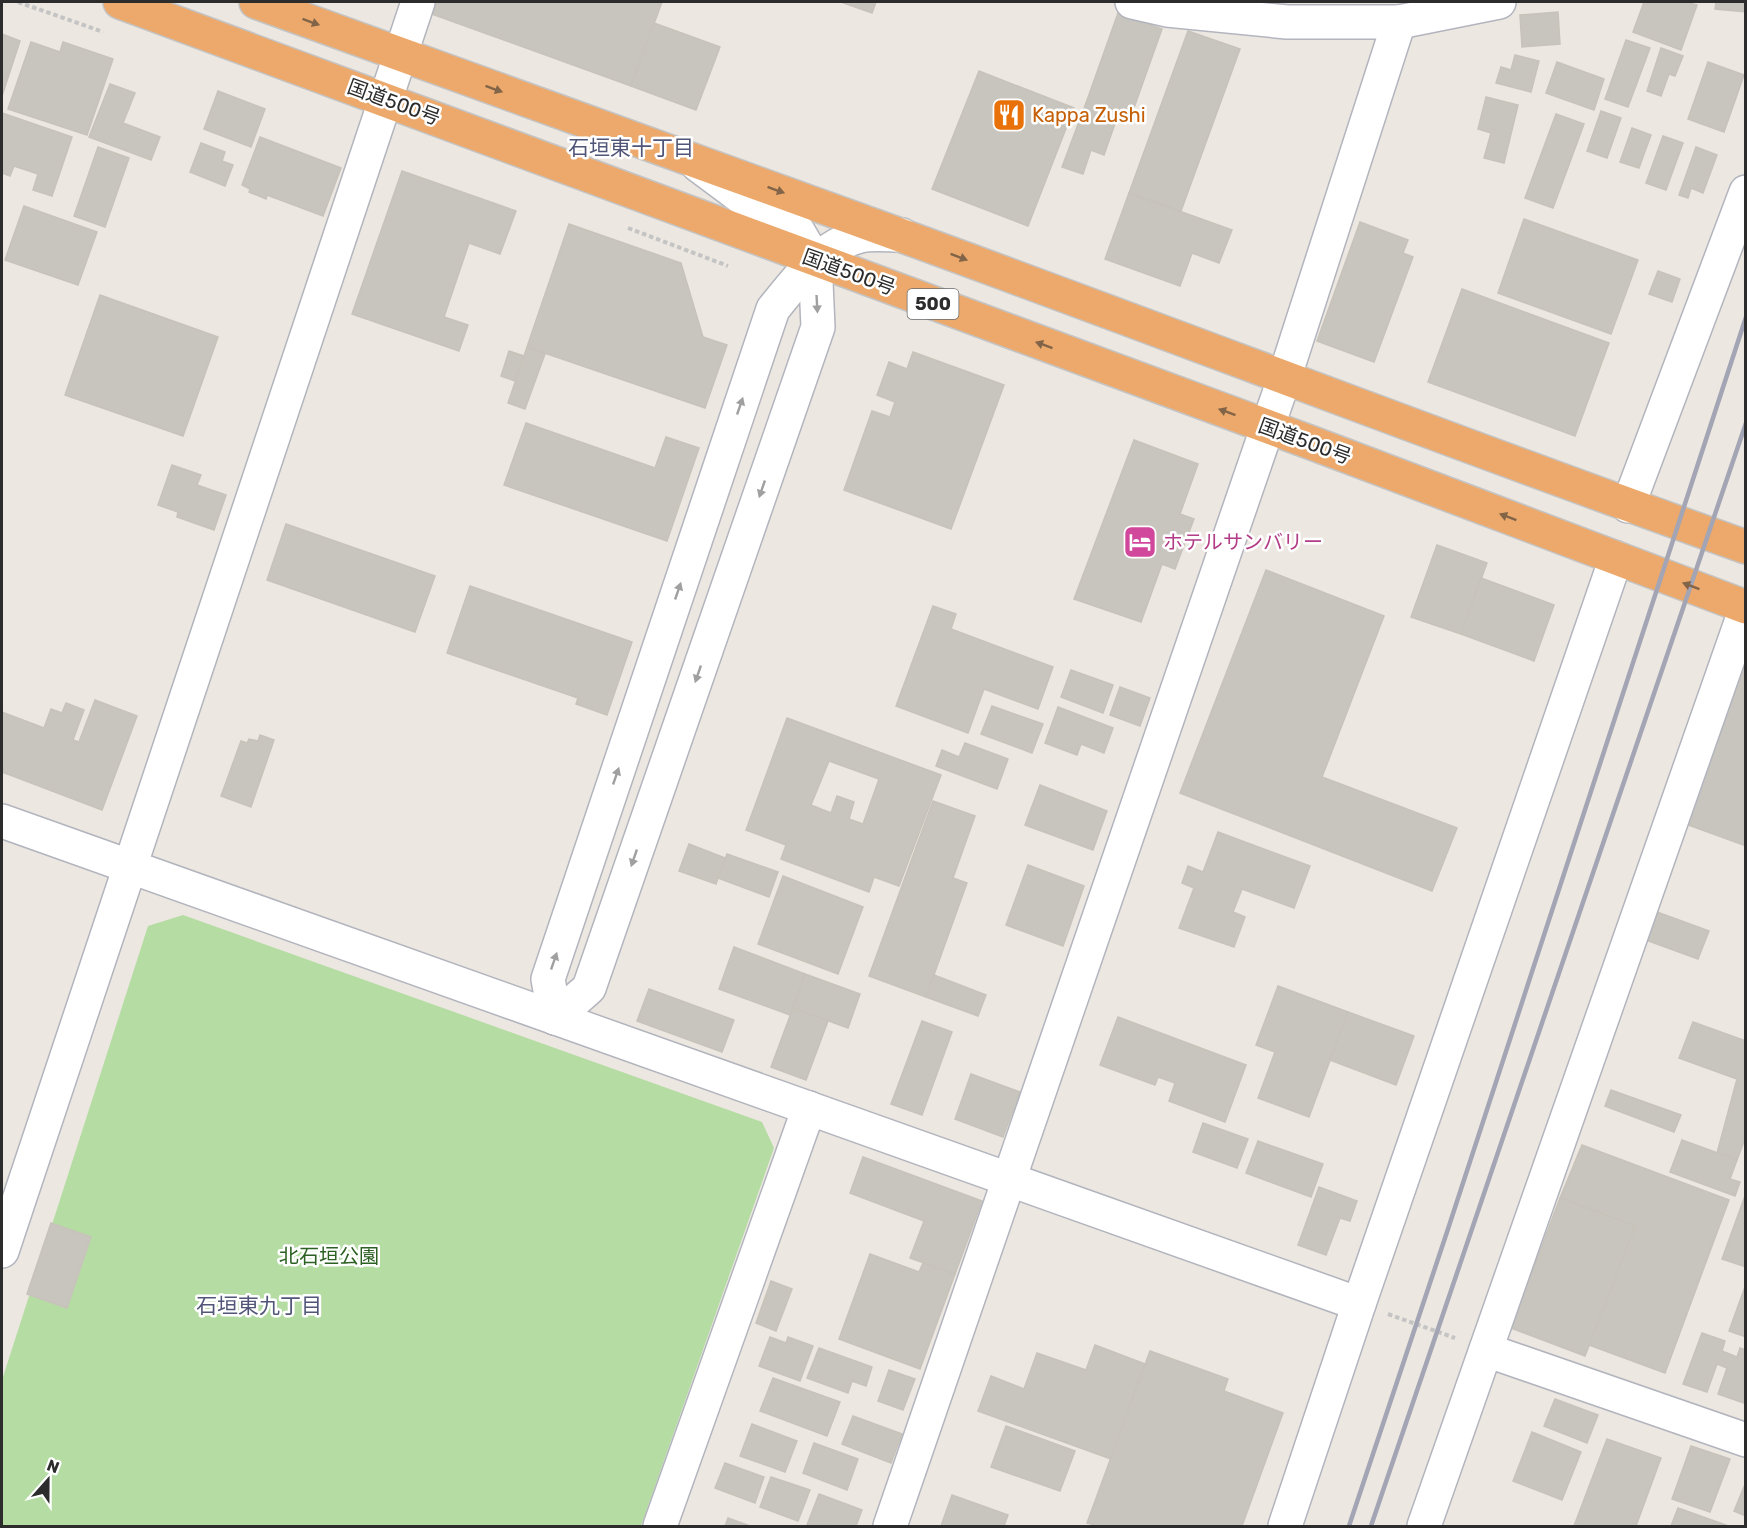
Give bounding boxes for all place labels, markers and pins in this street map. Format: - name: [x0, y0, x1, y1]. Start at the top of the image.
- restaurant icon: Kappa Zushi: [991, 97, 1027, 133]
- place label: Kappa Zushi: [1032, 103, 1146, 127]
- hotel icon: ホテルサンバリー: [1122, 524, 1158, 560]
- place label: ホテルサンバリー: [1163, 530, 1323, 554]

